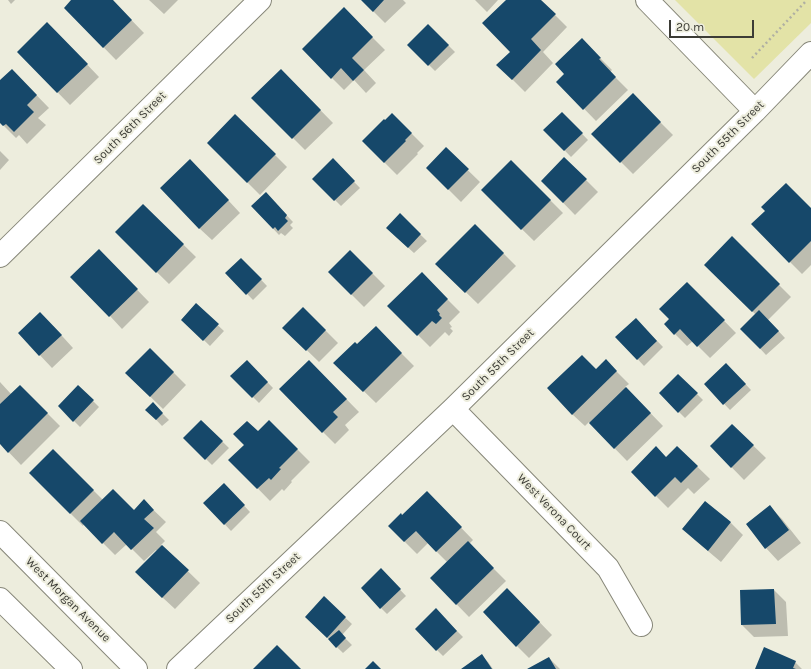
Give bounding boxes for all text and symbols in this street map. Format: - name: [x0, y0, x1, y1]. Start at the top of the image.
- scale bar: [671, 12, 756, 38]
- text: 20 m: [676, 20, 704, 34]
- street label: South 56th Street: [91, 89, 169, 167]
- street label: South 55th Street: [689, 98, 767, 176]
- street label: South 55th Street: [459, 326, 537, 404]
- street label: West Verona Court: [514, 471, 594, 553]
- street label: South 55th Street: [223, 550, 303, 626]
- street label: West Morgan Avenue: [23, 555, 113, 645]

